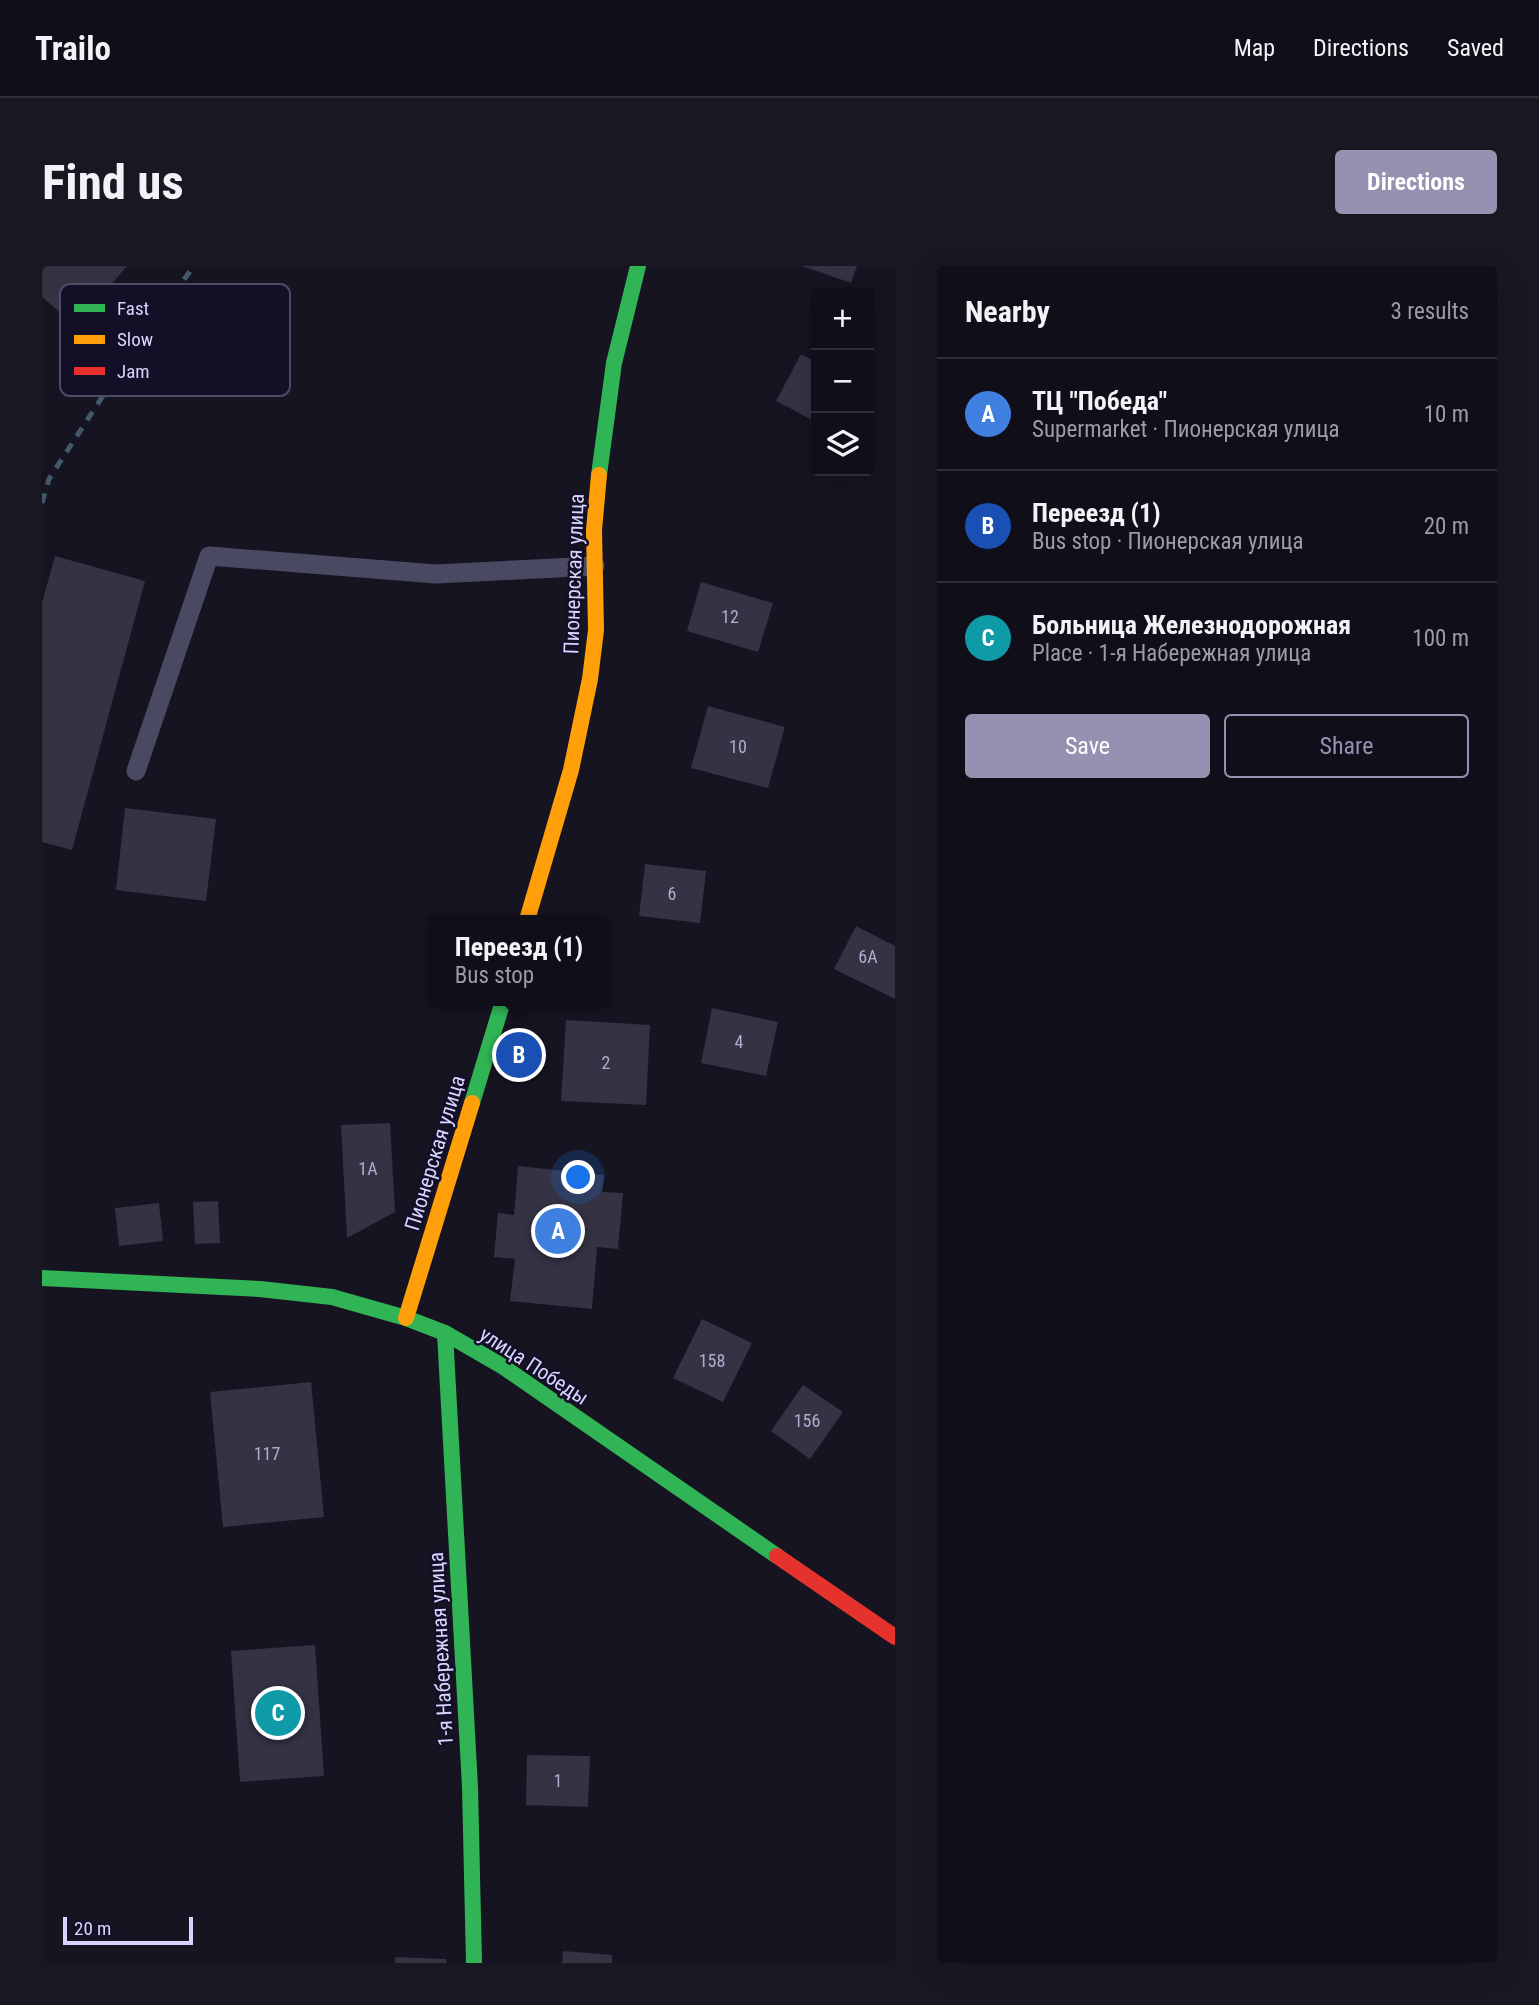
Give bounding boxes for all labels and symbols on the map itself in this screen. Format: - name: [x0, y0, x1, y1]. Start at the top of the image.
- legend: [60, 284, 290, 396]
- text: Fast: [117, 297, 149, 320]
- text: Slow: [117, 328, 153, 351]
- text: Jam: [117, 360, 150, 383]
- street label: Пионерская улица: [559, 493, 589, 655]
- house number: 12: [721, 606, 739, 627]
- house number: 10: [729, 736, 747, 757]
- house number: 6: [668, 883, 676, 904]
- house number: 6А: [858, 946, 878, 967]
- pin: B: [496, 1029, 542, 1081]
- house number: 4: [735, 1031, 744, 1052]
- house number: 2: [602, 1052, 611, 1073]
- street label: Пионерская улица: [400, 1073, 470, 1233]
- house number: 1А: [358, 1158, 378, 1179]
- your location: [561, 1160, 595, 1194]
- pin: A: [535, 1205, 581, 1257]
- street label: улица Победы: [475, 1322, 593, 1410]
- house number: 158: [699, 1350, 725, 1371]
- house number: 156: [794, 1410, 820, 1431]
- house number: 117: [254, 1443, 280, 1464]
- street label: 1-я Набережная улица: [424, 1551, 458, 1747]
- pin: C: [255, 1687, 301, 1739]
- house number: 1: [554, 1770, 562, 1791]
- scale bar: [63, 1914, 192, 1946]

